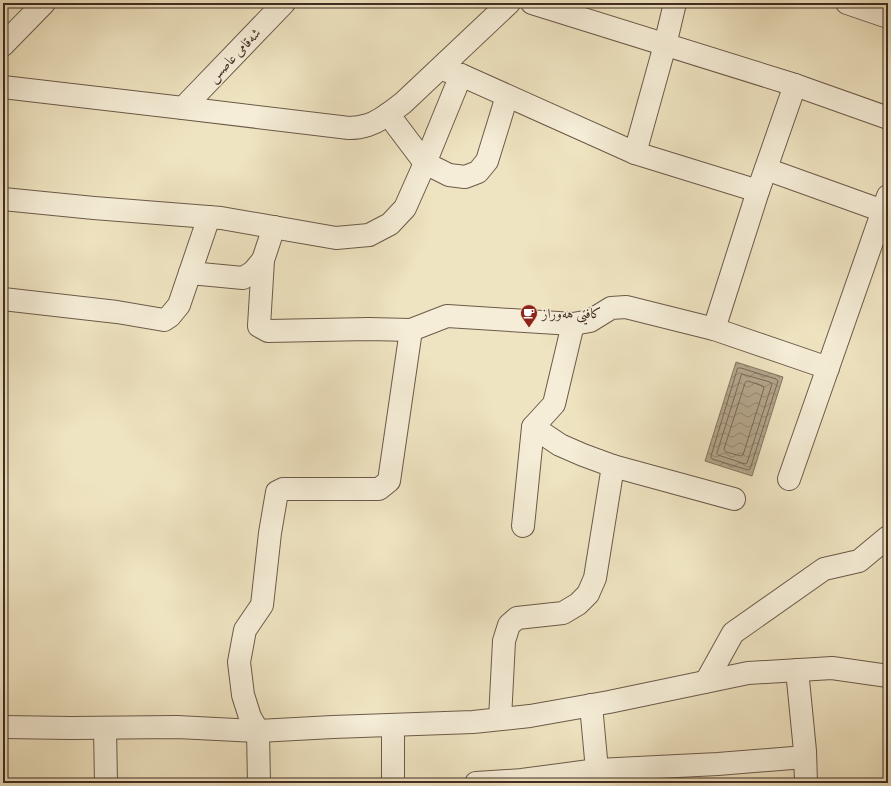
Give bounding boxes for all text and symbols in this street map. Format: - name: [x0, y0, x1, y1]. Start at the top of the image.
- street label: شه‌قامی عاصس: [204, 24, 265, 87]
- cafe icon: کافێی هەوراز: [519, 303, 539, 328]
- place label: کافێی هەوراز: [540, 304, 601, 325]

